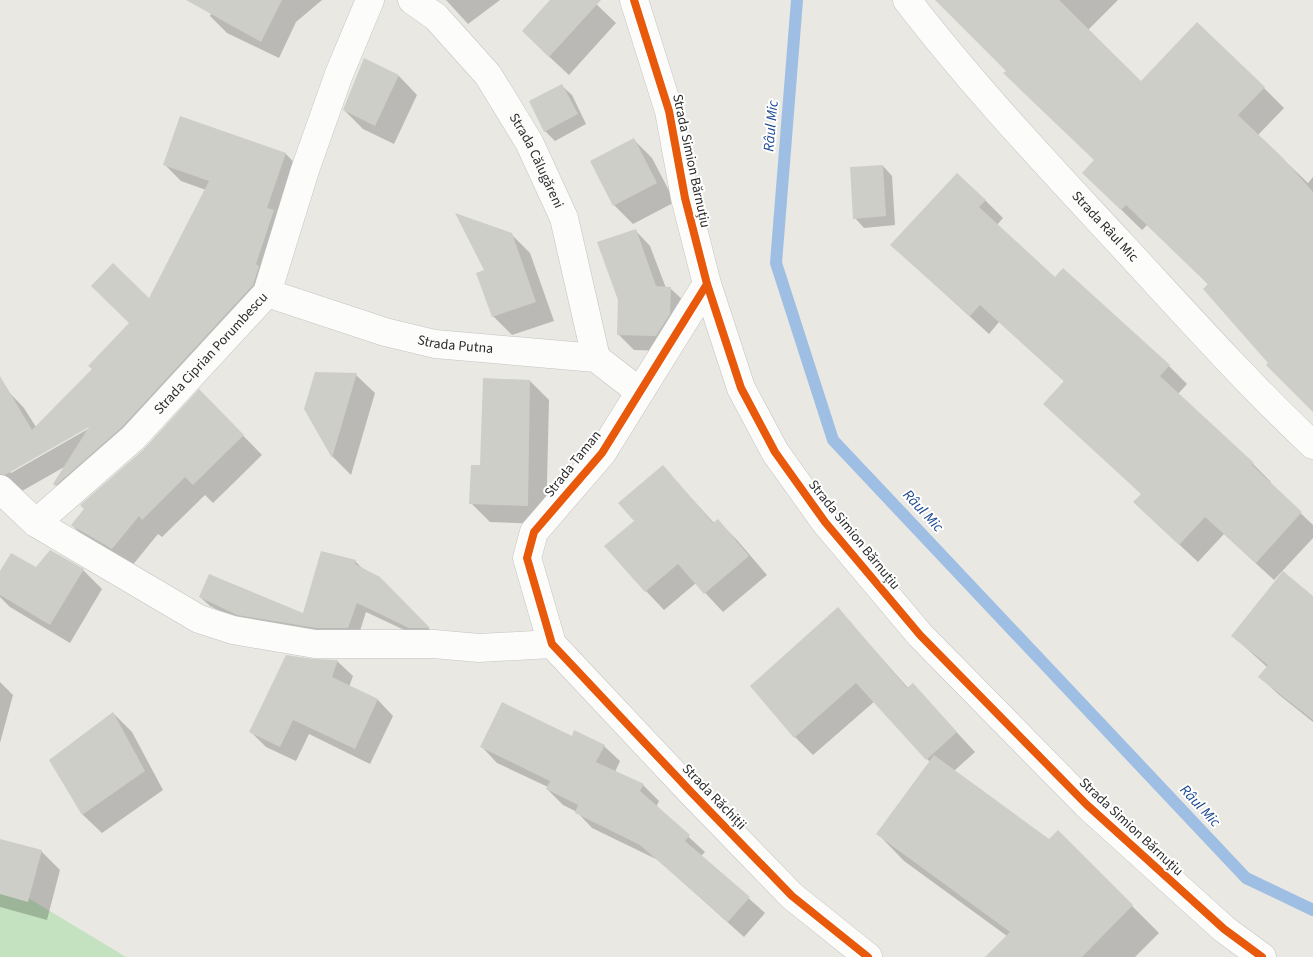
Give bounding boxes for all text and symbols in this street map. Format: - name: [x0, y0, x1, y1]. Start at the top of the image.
- street label: Strada Simion Bărnuțiu: [667, 92, 715, 230]
- water label: Râul Mic: [758, 99, 784, 153]
- street label: Strada Călugăreni: [504, 110, 568, 212]
- street label: Strada Râul Mic: [1067, 187, 1143, 267]
- street label: Strada Ciprian Porumbescu: [149, 288, 273, 419]
- street label: Strada Putna: [415, 330, 494, 359]
- street label: Strada Taman: [540, 426, 606, 502]
- street label: Strada Simion Bărnuțiu: [803, 476, 905, 594]
- water label: Râul Mic: [898, 485, 949, 537]
- street label: Strada Răchiții: [677, 759, 751, 835]
- street label: Strada Simion Bărnuțiu: [1074, 773, 1188, 881]
- water label: Râul Mic: [1175, 780, 1226, 832]

